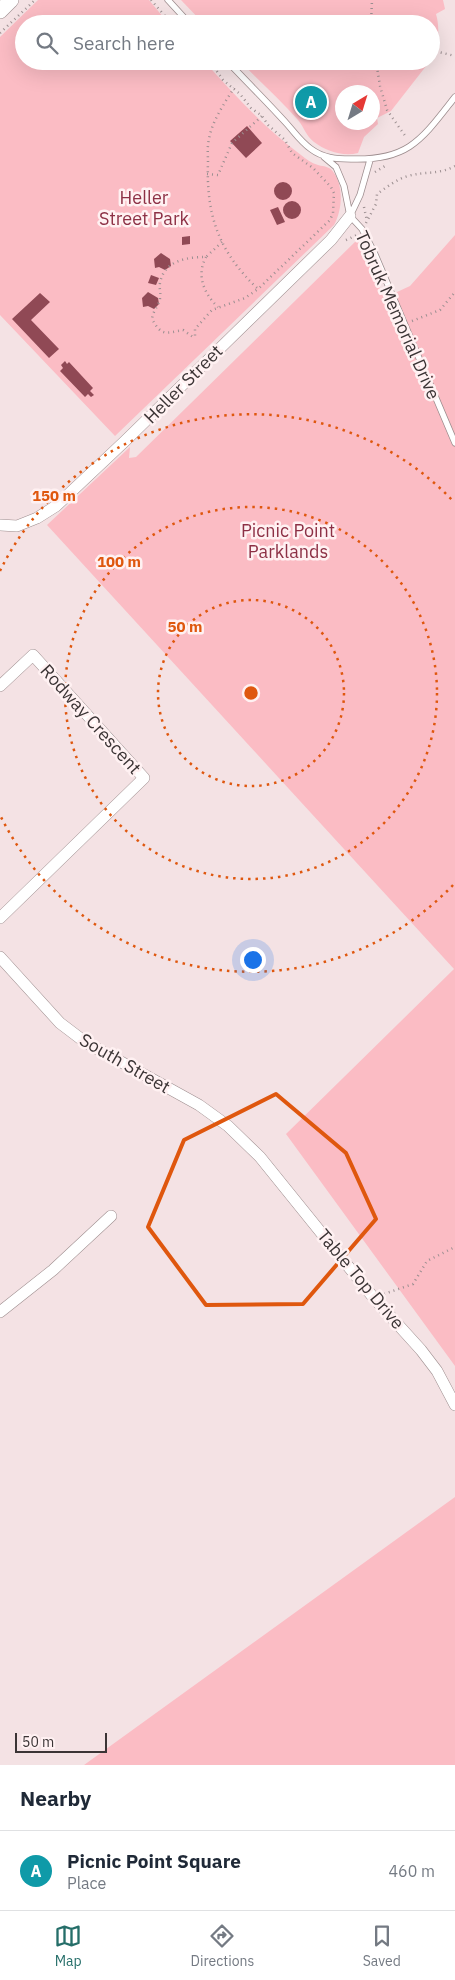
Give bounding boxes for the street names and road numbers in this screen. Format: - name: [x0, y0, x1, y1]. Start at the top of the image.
- street label: Tobruk Memorial Drive: [350, 227, 446, 403]
- street label: Heller Street: [139, 340, 227, 428]
- street label: Rodway Crescent: [36, 659, 146, 779]
- street label: South Street: [76, 1028, 174, 1098]
- street label: Table Top Drive: [312, 1224, 410, 1334]

